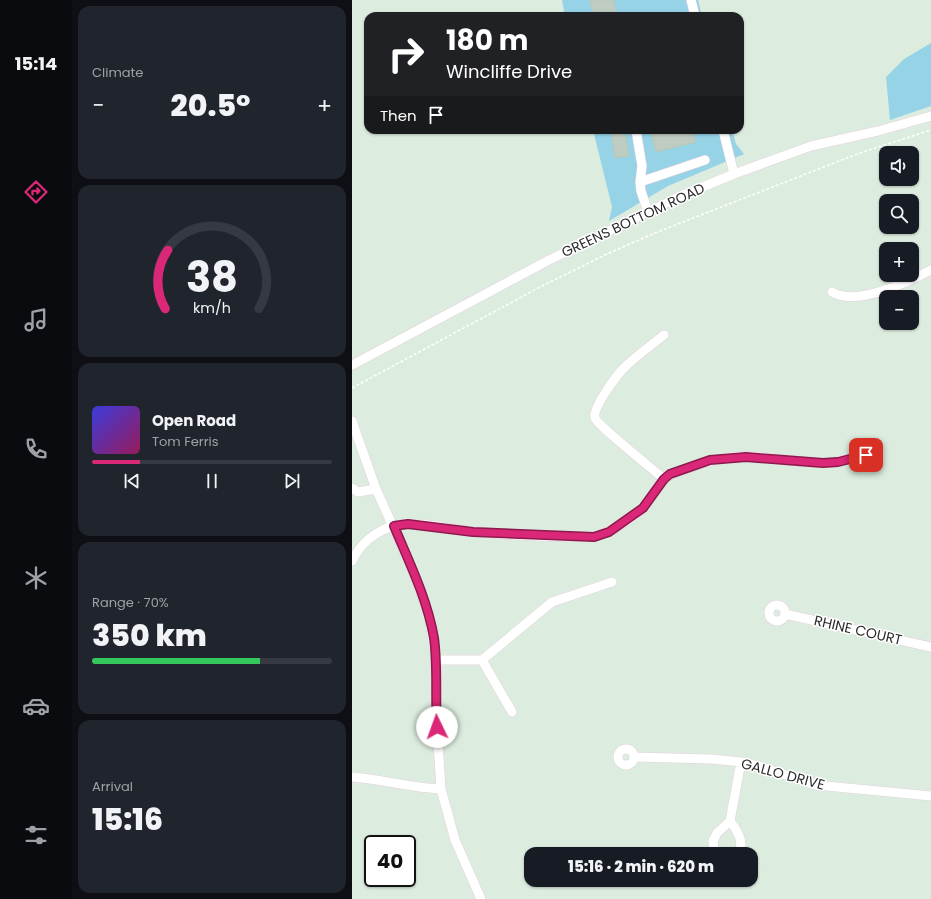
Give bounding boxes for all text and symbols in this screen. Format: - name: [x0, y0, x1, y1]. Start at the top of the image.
- text: 180 m: [446, 21, 529, 60]
- icon: right: [380, 28, 432, 80]
- text: 15:14: [15, 51, 57, 76]
- text: Wincliffe Drive: [446, 59, 572, 84]
- text: Climate: [92, 63, 143, 82]
- text: 20.5°: [171, 84, 250, 127]
- text: −: [92, 90, 104, 121]
- text: +: [317, 90, 332, 121]
- icon: arrive: [425, 104, 447, 126]
- text: Then: [380, 105, 417, 126]
- map controls: [879, 146, 919, 330]
- button: sound: [879, 146, 919, 186]
- icon: directions: [22, 178, 50, 206]
- street label: GREENS BOTTOM ROAD: [558, 178, 708, 262]
- button: search: [879, 194, 919, 234]
- button: +: [879, 242, 919, 282]
- text: 38: [186, 248, 238, 307]
- button: −: [879, 290, 919, 330]
- text: km/h: [193, 297, 231, 317]
- icon: music: [22, 306, 50, 334]
- text: Open Road: [152, 410, 236, 431]
- text: Tom Ferris: [152, 432, 219, 451]
- icon: phone: [22, 435, 50, 463]
- pin: [849, 438, 883, 472]
- icon: arrive: [855, 444, 877, 466]
- icon: previous: [121, 470, 143, 492]
- icon: pause: [201, 470, 223, 492]
- icon: next: [281, 470, 303, 492]
- icon: climate: [22, 564, 50, 592]
- text: Range · 70%: [92, 593, 169, 612]
- street label: RHINE COURT: [812, 610, 904, 650]
- text: 350 km: [92, 614, 207, 657]
- icon: car: [22, 692, 50, 720]
- position arrow: [416, 706, 458, 748]
- street label: GALLO DRIVE: [739, 753, 827, 795]
- text: Arrival: [92, 777, 133, 796]
- text: 15:16: [92, 798, 163, 841]
- icon: filters: [22, 821, 50, 849]
- speed limit sign: 40: [364, 835, 416, 887]
- text: 15:16 · 2 min · 620 m: [568, 856, 714, 877]

